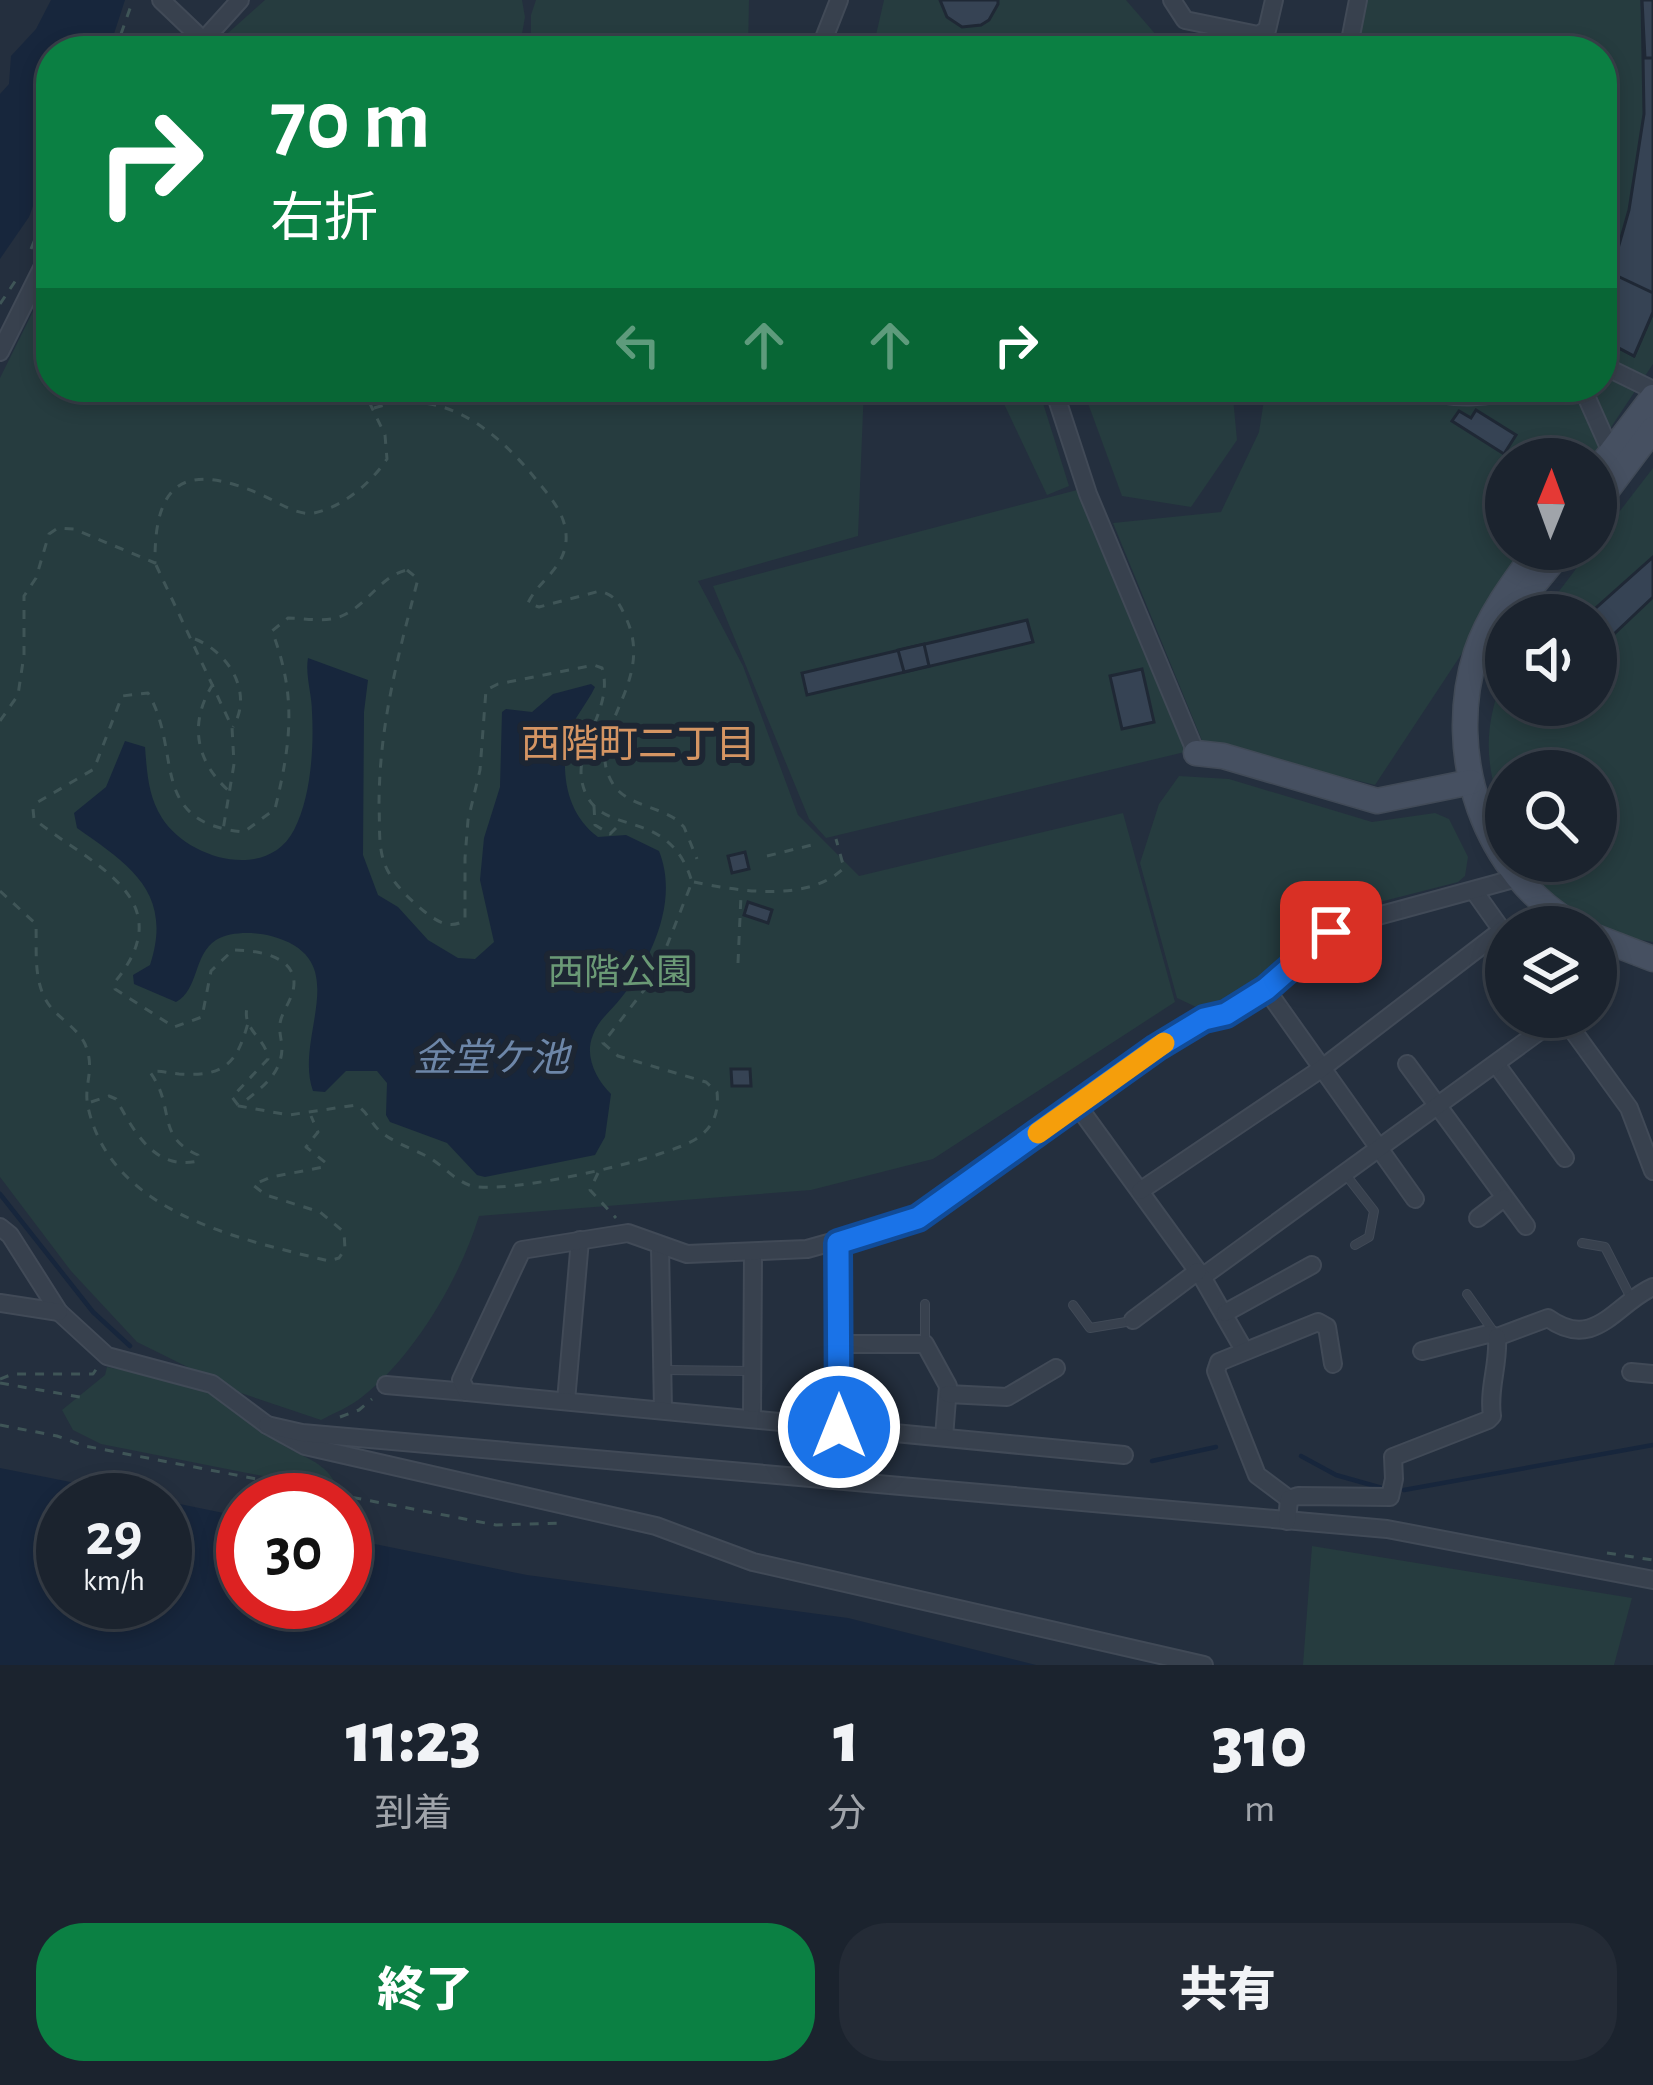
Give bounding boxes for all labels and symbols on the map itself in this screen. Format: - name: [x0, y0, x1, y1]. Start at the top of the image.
- north arrow: [1485, 438, 1617, 570]
- district label: 西階町二丁目: [521, 724, 755, 765]
- pin: [1280, 881, 1382, 983]
- park label: 西階公園: [548, 954, 692, 991]
- water label: 金堂ケ池: [413, 1038, 573, 1079]
- position arrow: [776, 1364, 902, 1490]
- speed limit sign: 30: [216, 1473, 372, 1629]

